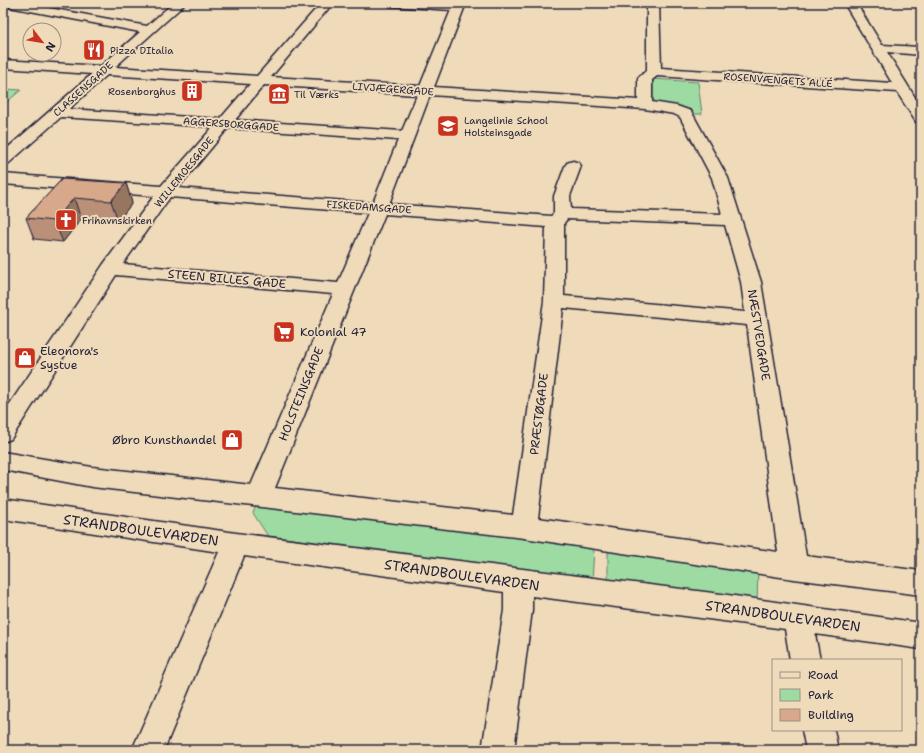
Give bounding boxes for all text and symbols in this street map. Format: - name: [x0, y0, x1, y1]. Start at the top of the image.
- north arrow: [22, 22, 62, 62]
- restaurant icon: Pizza DItalia: [81, 37, 107, 63]
- text: N: [41, 39, 59, 55]
- place label: Pizza DItalia: [110, 44, 174, 57]
- street label: CLASSENSGADE: [50, 59, 116, 119]
- street label: ROSENVÆNGETS ALLÉ: [723, 70, 833, 90]
- building icon: Rosenborghus: [179, 78, 205, 104]
- street label: LIVJÆGERGADE: [352, 80, 434, 98]
- museum icon: Til Værks: [266, 81, 292, 107]
- place label: Rosenborghus: [108, 85, 176, 98]
- place label: Til Værks: [294, 88, 339, 101]
- school or university icon: Langelinie School Holsteinsgade: [435, 113, 461, 139]
- street label: AGGERSBORGGADE: [183, 114, 279, 134]
- place label: Langelinie School Holsteinsgade: [464, 114, 548, 139]
- street label: WILLEMOESGADE: [151, 134, 217, 210]
- street label: FISKEDAMSGADE: [326, 198, 412, 216]
- church icon: Frihavnskirken: [53, 207, 79, 233]
- place label: Frihavnskirken: [82, 214, 152, 227]
- street label: STEEN BILLES GADE: [167, 266, 287, 292]
- street label: NÆSTVEDGADE: [744, 288, 774, 382]
- supermarket icon: Kolonial 47: [271, 319, 297, 345]
- place label: Kolonial 47: [300, 324, 367, 340]
- place label: Eleonora's Systue: [40, 343, 99, 373]
- street label: HOLSTEINSGADE: [275, 344, 327, 444]
- shop icon: Eleonora's Systue: [12, 345, 38, 371]
- street label: PRÆSTØGADE: [526, 372, 552, 456]
- shop icon: Øbro Kunsthandel: [219, 427, 245, 453]
- place label: Øbro Kunsthandel: [112, 432, 216, 448]
- street label: STRANDBOULEVARDEN: [62, 510, 220, 550]
- street label: STRANDBOULEVARDEN: [383, 555, 541, 595]
- street label: STRANDBOULEVARDEN: [704, 596, 862, 636]
- legend: [772, 659, 902, 731]
- text: Road: [808, 667, 839, 683]
- text: Park: [808, 687, 834, 703]
- text: Building: [808, 707, 854, 723]

